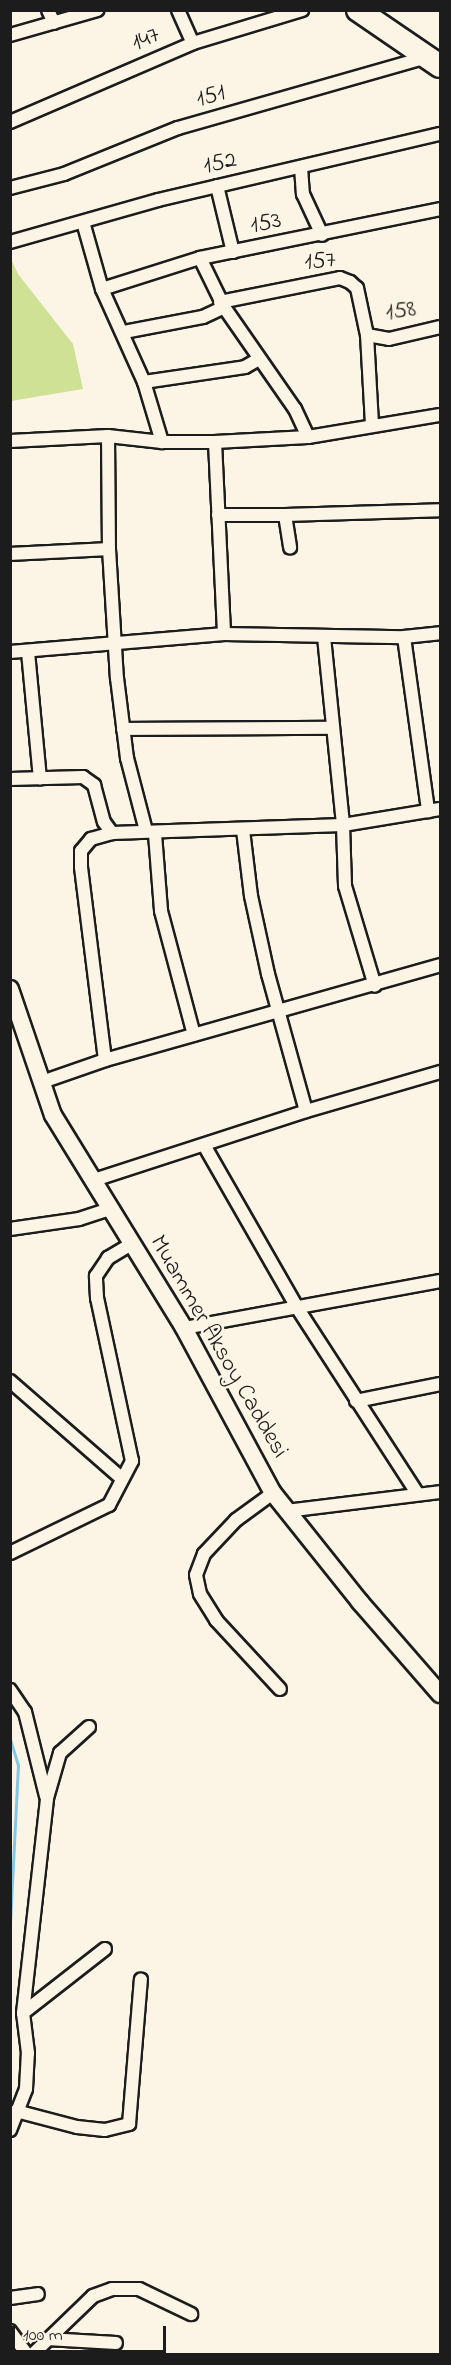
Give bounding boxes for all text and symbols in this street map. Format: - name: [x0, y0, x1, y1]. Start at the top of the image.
- street label: 147: [128, 21, 164, 59]
- street label: 151: [193, 79, 229, 115]
- street label: 152: [201, 146, 239, 182]
- street label: 153: [248, 207, 284, 241]
- street label: 157: [303, 246, 337, 278]
- street label: 158: [384, 296, 418, 328]
- street label: Muammer Aksoy Caddesi: [142, 1231, 294, 1463]
- scale bar: [15, 2314, 170, 2352]
- text: 100 m: [23, 2323, 63, 2349]

